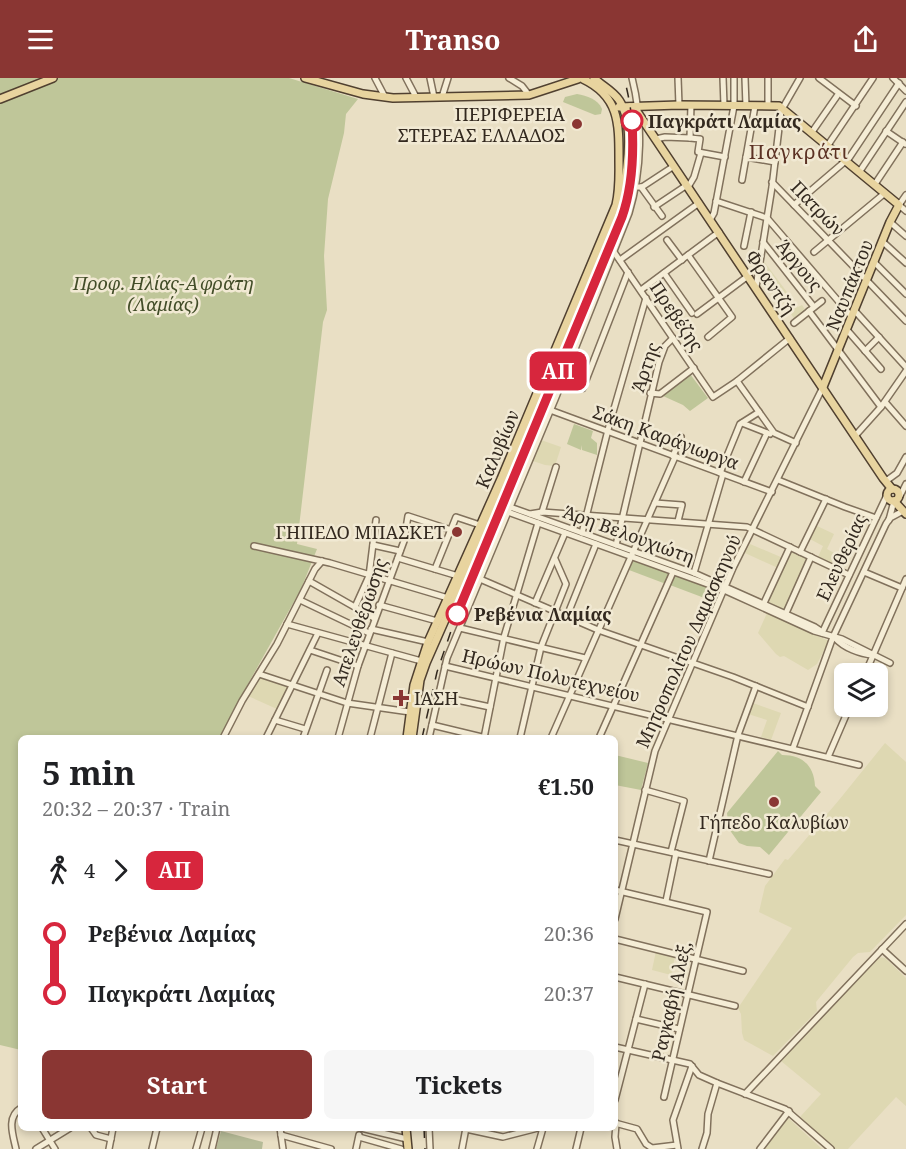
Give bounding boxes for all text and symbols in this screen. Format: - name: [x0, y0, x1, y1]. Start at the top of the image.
- text: Transo: [406, 21, 501, 58]
- icon: menu: [24, 23, 57, 56]
- icon: share: [849, 23, 882, 56]
- place label: ΠΕΡΙΦΕΡΕΙΑ ΣΤΕΡΕΑΣ ΕΛΛΑΔΟΣ: [398, 102, 565, 147]
- place label: Παγκράτι Λαμίας: [648, 109, 801, 133]
- marker: Παγκράτι Λαμίας: [621, 110, 643, 132]
- marker: ΠΕΡΙΦΕΡΕΙΑ ΣΤΕΡΕΑΣ ΕΛΛΑΔΟΣ: [570, 117, 584, 131]
- district label: Παγκράτι: [749, 138, 849, 165]
- street label: Πατρών: [786, 175, 850, 241]
- street label: Άργους: [772, 234, 829, 296]
- street label: Ναυπάκτου: [820, 236, 878, 334]
- street label: Φραντζή: [740, 245, 802, 319]
- park label: Προφ. Ηλίας-Αφράτη (Λαμίας): [72, 271, 254, 316]
- street label: Πρεβέζης: [645, 276, 709, 356]
- street label: Άρτης: [625, 339, 665, 395]
- line badge: ΑΠ: [531, 352, 585, 390]
- text: ΑΠ: [542, 357, 574, 385]
- street label: Σάκη Καράγιωργα: [590, 399, 743, 475]
- street label: Καλυβίων: [470, 406, 524, 492]
- street label: Άρη Βελουχιώτη: [560, 499, 698, 569]
- street label: Ελευθερίας: [810, 509, 872, 605]
- place label: ΓΗΠΕΔΟ ΜΠΑΣΚΕΤ: [275, 520, 445, 544]
- marker: ΓΗΠΕΔΟ ΜΠΑΣΚΕΤ: [450, 525, 464, 539]
- street label: Μητροπολίτου Δαμασκηνού: [630, 530, 746, 752]
- street label: Απελευθέρωσης: [326, 554, 392, 689]
- place label: Ρεβένια Λαμίας: [474, 602, 612, 626]
- marker: Ρεβένια Λαμίας: [446, 603, 468, 625]
- street label: Ηρώων Πολυτεχνείου: [460, 643, 642, 707]
- map controls: [834, 663, 888, 717]
- button: layers: [834, 663, 888, 717]
- place label: ΙΑΣΗ: [414, 686, 458, 710]
- marker: ΙΑΣΗ: [392, 689, 410, 707]
- text: 5 min: [42, 750, 135, 795]
- text: €1.50: [538, 771, 594, 801]
- text: 20:32 – 20:37 · Train: [42, 795, 231, 822]
- marker: Γήπεδο Καλυβίων: [767, 795, 781, 809]
- place label: Γήπεδο Καλυβίων: [699, 810, 849, 834]
- icon: walk: [42, 854, 75, 887]
- icon: forward: [104, 854, 137, 887]
- text: ΑΠ: [158, 856, 191, 884]
- text: 4: [84, 857, 95, 884]
- text: Ρεβένια Λαμίας: [88, 918, 256, 948]
- text: 20:36: [544, 920, 594, 947]
- street label: Ραγκαβή Αλεξ,: [646, 939, 696, 1063]
- text: Παγκράτι Λαμίας: [88, 978, 275, 1008]
- text: 20:37: [544, 980, 594, 1007]
- button: Start: [42, 1050, 312, 1119]
- button: Tickets: [324, 1050, 594, 1119]

